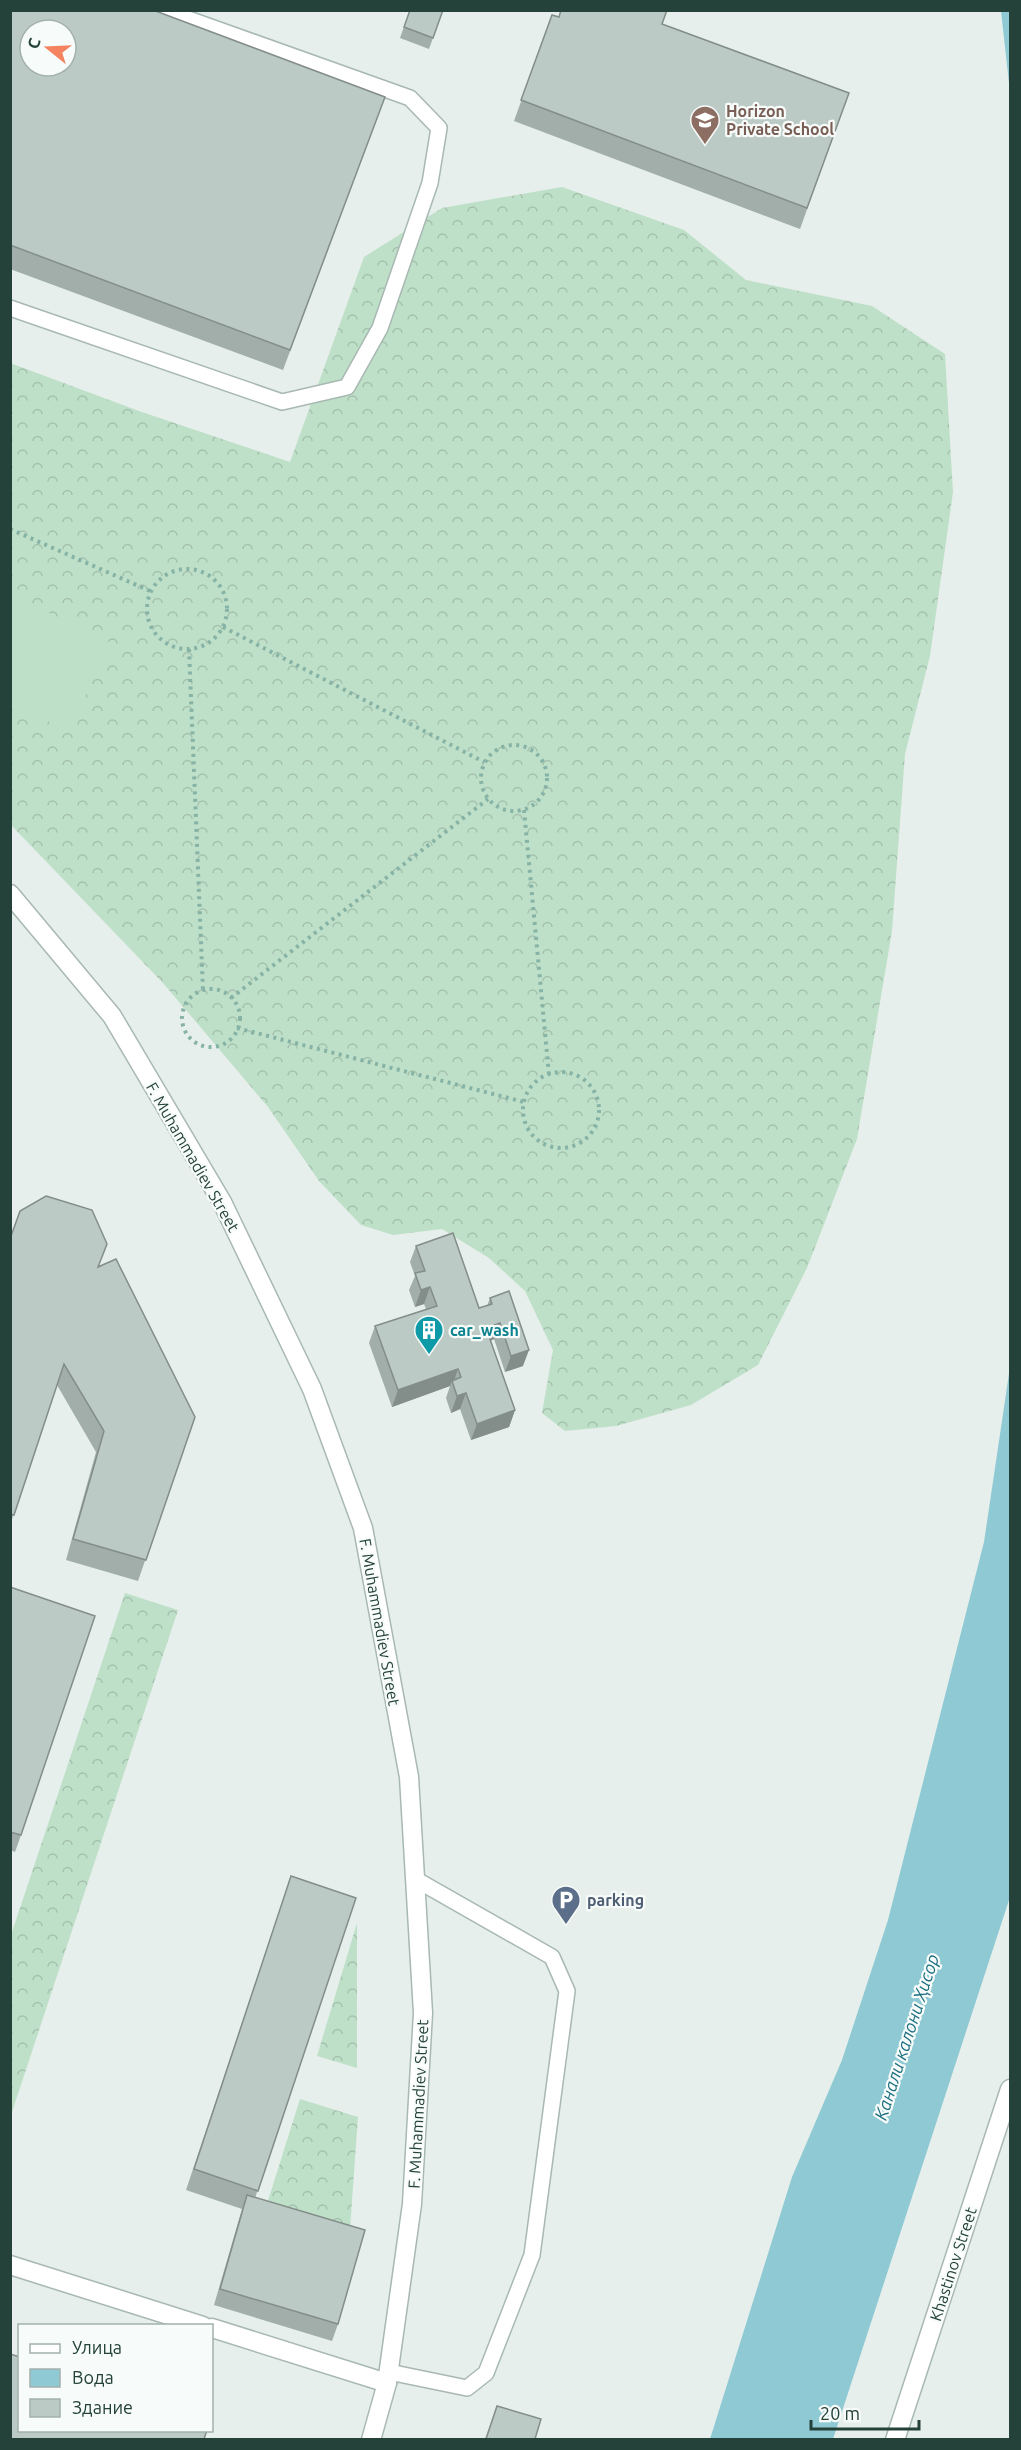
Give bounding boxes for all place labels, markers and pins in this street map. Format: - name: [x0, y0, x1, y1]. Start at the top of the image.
- place label: Horizon Private School: [726, 102, 834, 138]
- school or university icon: Horizon Private School: [689, 104, 721, 146]
- building icon: car_wash: [413, 1314, 445, 1356]
- place label: car_wash: [450, 1321, 519, 1339]
- parking icon: parking: [550, 1884, 582, 1926]
- place label: parking: [587, 1891, 644, 1909]

